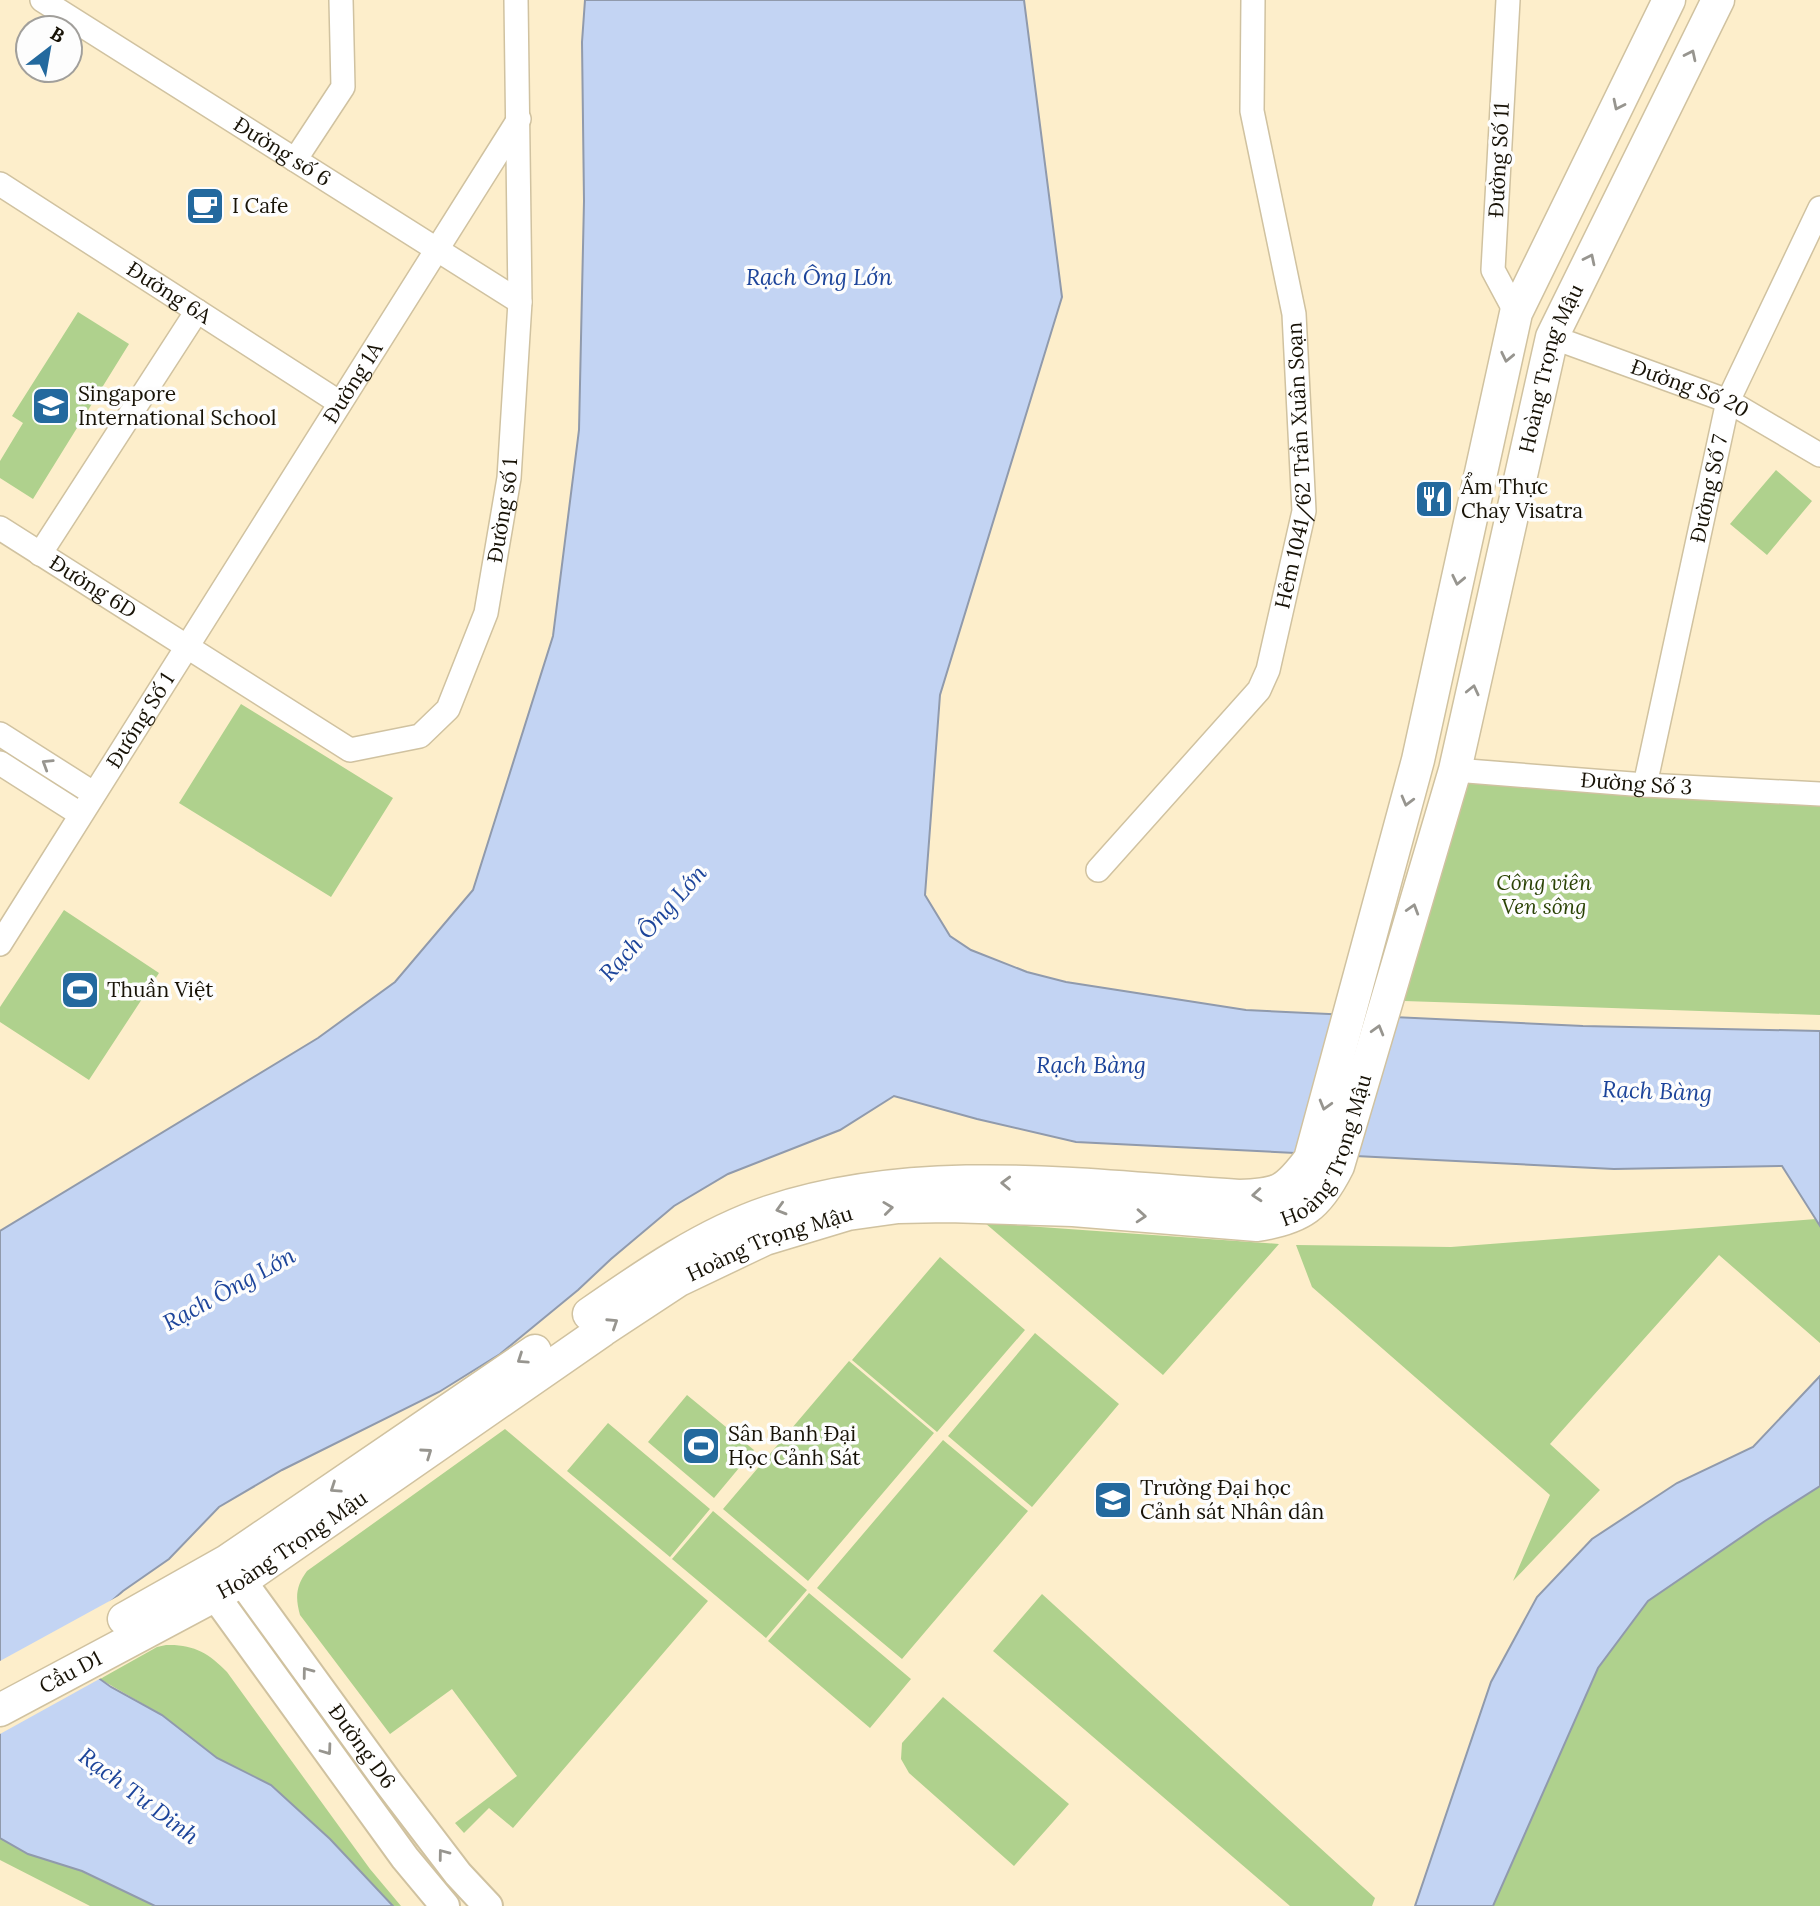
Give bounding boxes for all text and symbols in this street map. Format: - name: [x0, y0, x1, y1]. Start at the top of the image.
- north arrow: [14, 14, 84, 84]
- text: B: [46, 21, 70, 48]
- one-way arrow: [1682, 50, 1696, 62]
- one-way arrow: [1612, 98, 1626, 110]
- street label: Đường Số 11: [1482, 102, 1515, 218]
- street label: Đường số 6: [229, 110, 336, 192]
- cafe icon: I Cafe: [184, 185, 226, 227]
- place label: I Cafe: [232, 192, 288, 219]
- one-way arrow: [1582, 254, 1596, 266]
- street label: Đường 6A: [122, 255, 217, 330]
- water label: Rạch Ông Lớn: [746, 262, 892, 291]
- street label: Hoàng Trọng Mậu: [1512, 279, 1589, 456]
- street label: Hẻm 1041/62 Trần Xuân Soạn: [1268, 321, 1318, 611]
- street label: Đường 1A: [317, 336, 389, 428]
- one-way arrow: [1500, 351, 1515, 363]
- street label: Đường Số 20: [1627, 353, 1754, 423]
- place label: Singapore International School: [78, 380, 277, 431]
- school or university icon: Singapore International School: [30, 385, 72, 427]
- street label: Đường Số 7: [1684, 432, 1733, 545]
- street label: Đường số 1: [481, 457, 523, 565]
- place label: Ẩm Thực Chay Visatra: [1460, 472, 1583, 524]
- restaurant icon: Ẩm Thực Chay Visatra: [1413, 478, 1455, 520]
- street label: Đường 6D: [44, 549, 142, 624]
- one-way arrow: [1452, 574, 1466, 586]
- street label: Đường Số 1: [100, 667, 180, 773]
- one-way arrow: [1464, 684, 1479, 696]
- one-way arrow: [41, 759, 54, 772]
- street label: Đường Số 3: [1580, 766, 1693, 800]
- one-way arrow: [1401, 795, 1415, 807]
- water label: Rạch Ông Lớn: [593, 858, 712, 987]
- park label: Công viên Ven sông: [1496, 869, 1592, 920]
- one-way arrow: [1405, 903, 1420, 915]
- sports icon: Thuần Việt: [59, 969, 101, 1011]
- place label: Thuần Việt: [107, 976, 214, 1003]
- one-way arrow: [1369, 1024, 1384, 1036]
- water label: Rạch Bàng: [1036, 1050, 1146, 1079]
- street label: Hoàng Trọng Mậu: [1277, 1071, 1377, 1232]
- water label: Rạch Bàng: [1602, 1074, 1712, 1107]
- one-way arrow: [1318, 1099, 1333, 1111]
- one-way arrow: [1000, 1175, 1011, 1191]
- one-way arrow: [1251, 1187, 1262, 1202]
- street label: Hoàng Trọng Mậu: [682, 1199, 856, 1287]
- one-way arrow: [776, 1200, 788, 1215]
- one-way arrow: [882, 1201, 894, 1216]
- one-way arrow: [1136, 1208, 1147, 1223]
- water label: Rạch Ông Lớn: [158, 1240, 300, 1337]
- one-way arrow: [606, 1318, 619, 1331]
- one-way arrow: [517, 1351, 530, 1364]
- place label: Sân Banh Đại Học Cảnh Sát: [728, 1420, 861, 1471]
- sports icon: Sân Banh Đại Học Cảnh Sát: [680, 1425, 722, 1467]
- one-way arrow: [419, 1449, 432, 1461]
- place label: Trường Đại học Cảnh sát Nhân dân: [1140, 1474, 1325, 1525]
- school or university icon: Trường Đại học Cảnh sát Nhân dân: [1092, 1479, 1134, 1521]
- one-way arrow: [330, 1480, 343, 1492]
- street label: Hoàng Trọng Mậu: [212, 1484, 372, 1605]
- street label: Cầu D1: [34, 1644, 106, 1700]
- one-way arrow: [302, 1668, 315, 1680]
- street label: Đường D6: [323, 1699, 402, 1794]
- water label: Rạch Tư Dinh: [73, 1741, 205, 1850]
- one-way arrow: [318, 1743, 331, 1755]
- one-way arrow: [439, 1850, 452, 1862]

